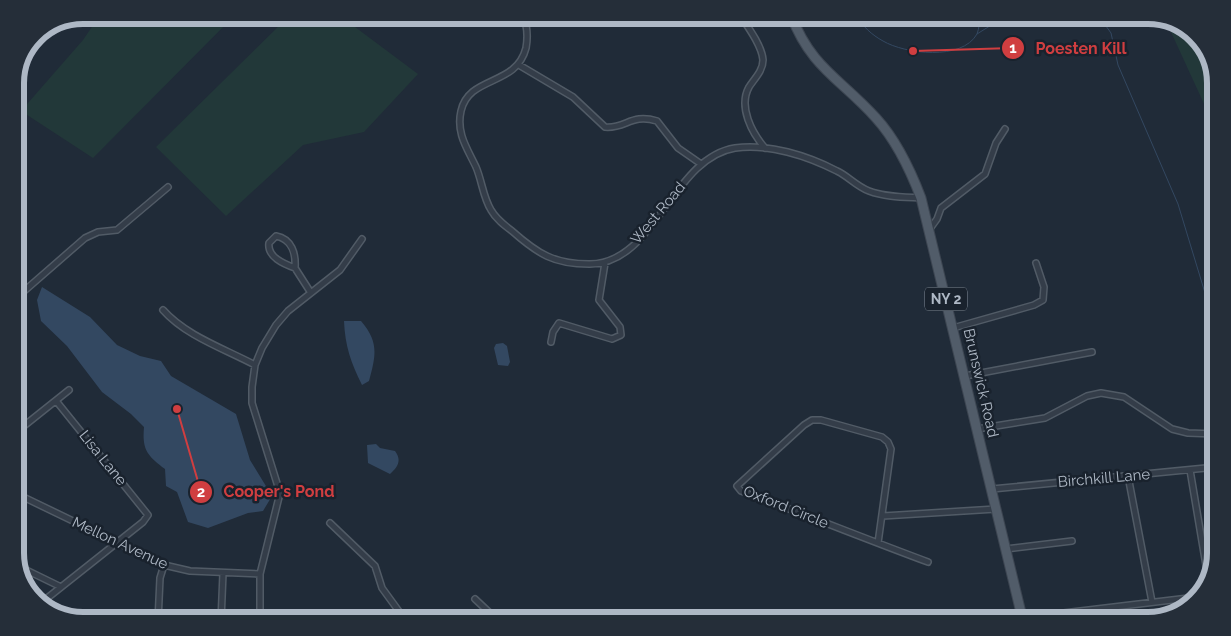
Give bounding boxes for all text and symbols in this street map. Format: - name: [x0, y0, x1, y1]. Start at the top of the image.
- callout: Poesten Kill: [1001, 33, 1137, 64]
- text: 1: [1009, 39, 1017, 57]
- text: Poesten Kill: [1036, 39, 1127, 58]
- street label: West Road: [627, 178, 689, 248]
- road number: NY 2: [925, 288, 967, 310]
- street label: Brunswick Road: [960, 327, 1002, 439]
- street label: Lisa Lane: [75, 427, 131, 489]
- street label: Birchkill Lane: [1057, 465, 1151, 491]
- callout: Cooper's Pond: [188, 476, 344, 507]
- text: Cooper's Pond: [223, 482, 335, 501]
- street label: Oxford Circle: [741, 482, 831, 532]
- text: 2: [197, 483, 205, 501]
- street label: Mellon Avenue: [69, 513, 171, 573]

